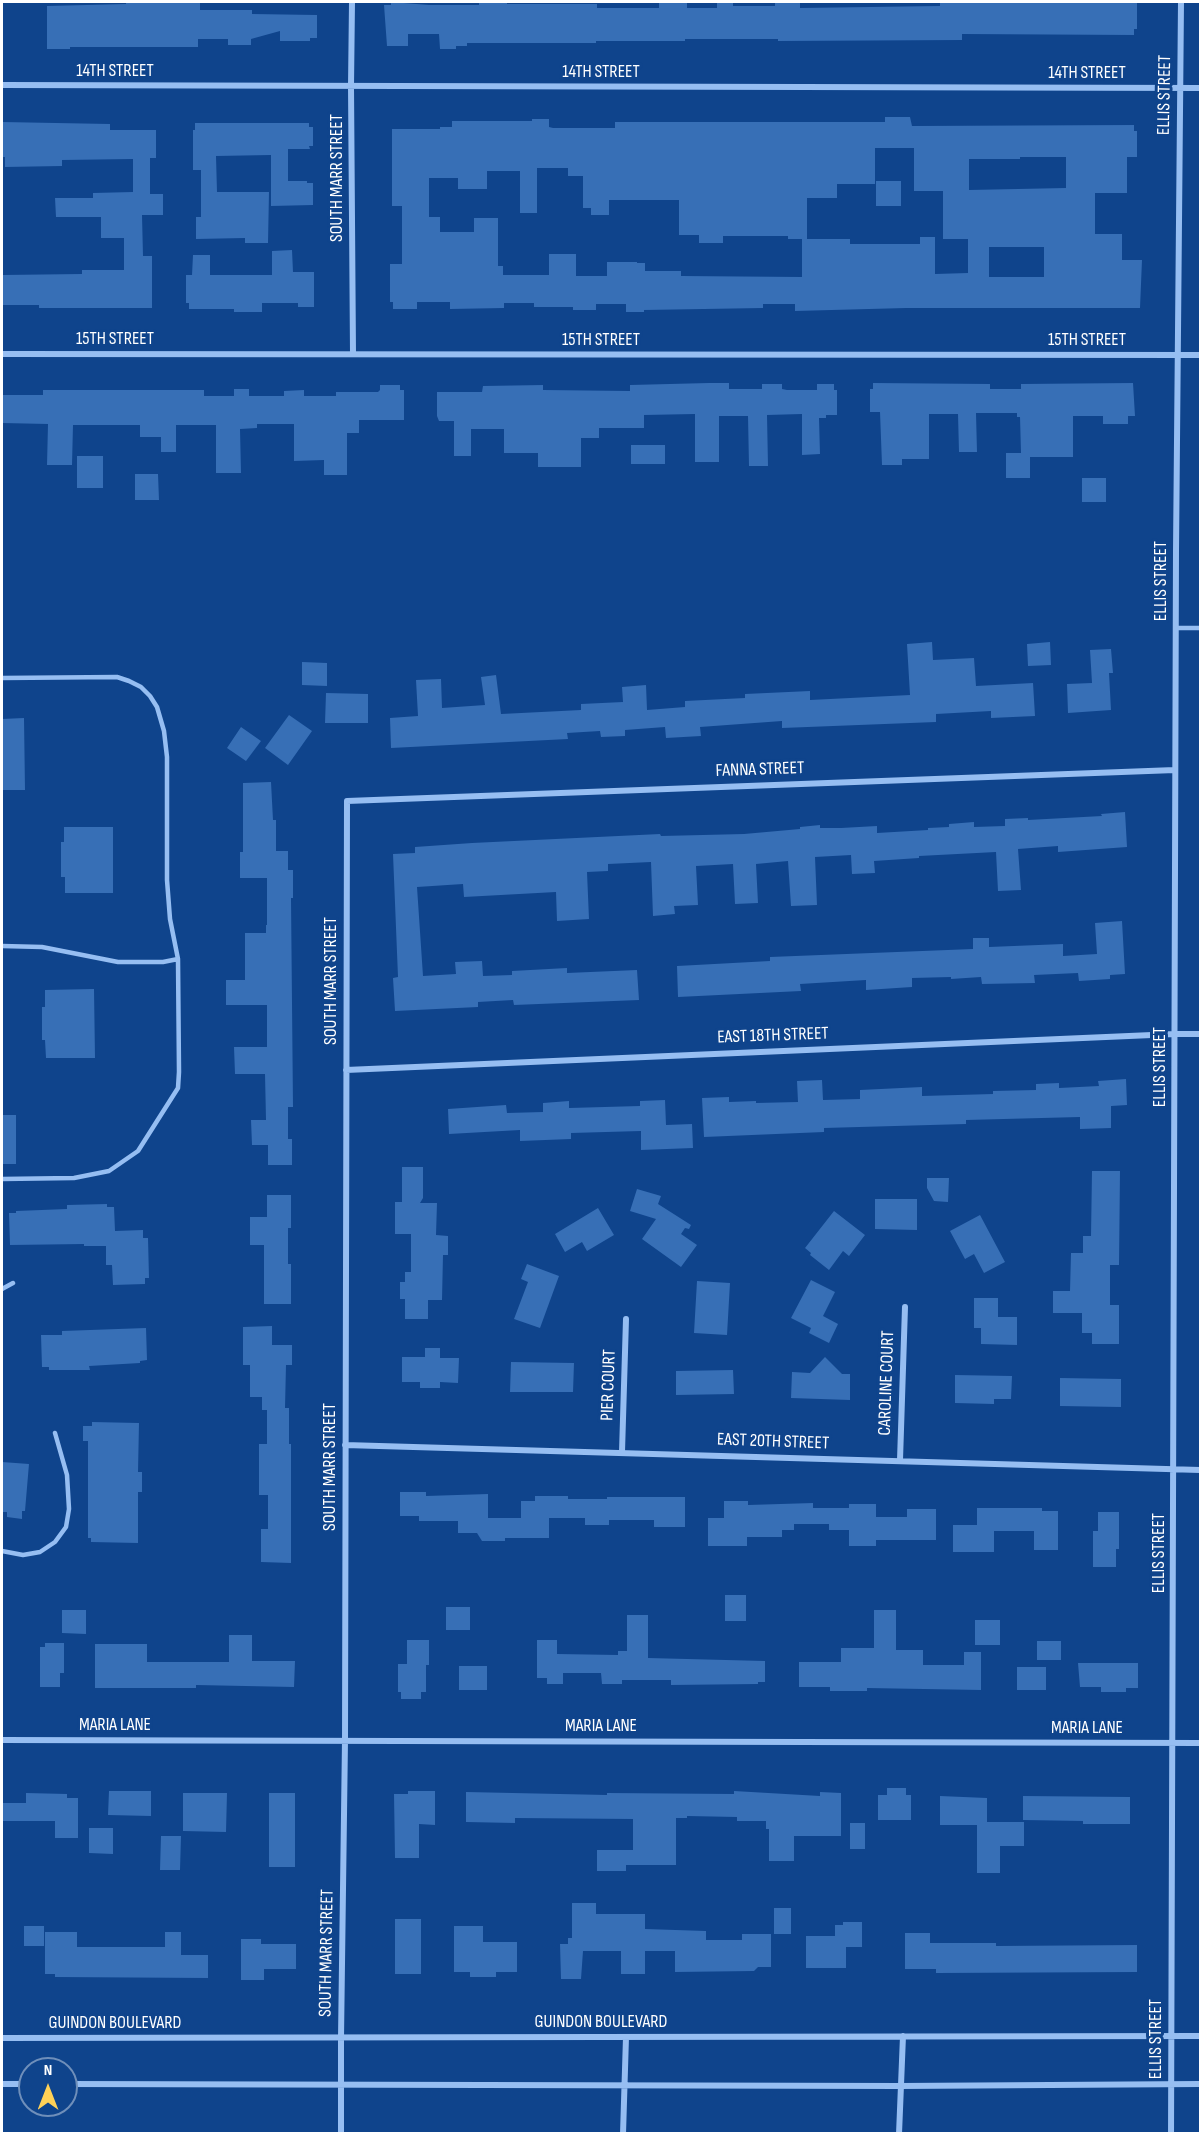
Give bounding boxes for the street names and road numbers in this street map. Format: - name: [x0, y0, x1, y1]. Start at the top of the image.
- street label: ELLIS STREET: [1154, 55, 1176, 135]
- street label: 14TH STREET: [76, 60, 154, 82]
- street label: 14TH STREET: [562, 61, 640, 83]
- street label: 14TH STREET: [1048, 62, 1126, 84]
- street label: SOUTH MARR STREET: [326, 114, 348, 242]
- street label: 15TH STREET: [76, 328, 154, 350]
- street label: 15TH STREET: [562, 329, 640, 351]
- street label: 15TH STREET: [1048, 329, 1126, 351]
- street label: ELLIS STREET: [1150, 541, 1172, 621]
- street label: FANNA STREET: [715, 758, 805, 782]
- street label: SOUTH MARR STREET: [320, 917, 342, 1045]
- street label: EAST 18TH STREET: [717, 1023, 829, 1049]
- street label: ELLIS STREET: [1149, 1027, 1171, 1107]
- street label: CAROLINE COURT: [874, 1330, 900, 1436]
- street label: PIER COURT: [597, 1349, 621, 1421]
- street label: SOUTH MARR STREET: [319, 1403, 341, 1531]
- street label: EAST 20TH STREET: [716, 1429, 830, 1455]
- street label: ELLIS STREET: [1148, 1513, 1170, 1593]
- street label: MARIA LANE: [79, 1714, 151, 1736]
- street label: MARIA LANE: [565, 1715, 637, 1737]
- street label: MARIA LANE: [1051, 1717, 1123, 1739]
- street label: SOUTH MARR STREET: [315, 1889, 339, 2017]
- street label: ELLIS STREET: [1145, 1999, 1167, 2079]
- street label: GUINDON BOULEVARD: [535, 2011, 667, 2033]
- street label: GUINDON BOULEVARD: [49, 2012, 181, 2034]

